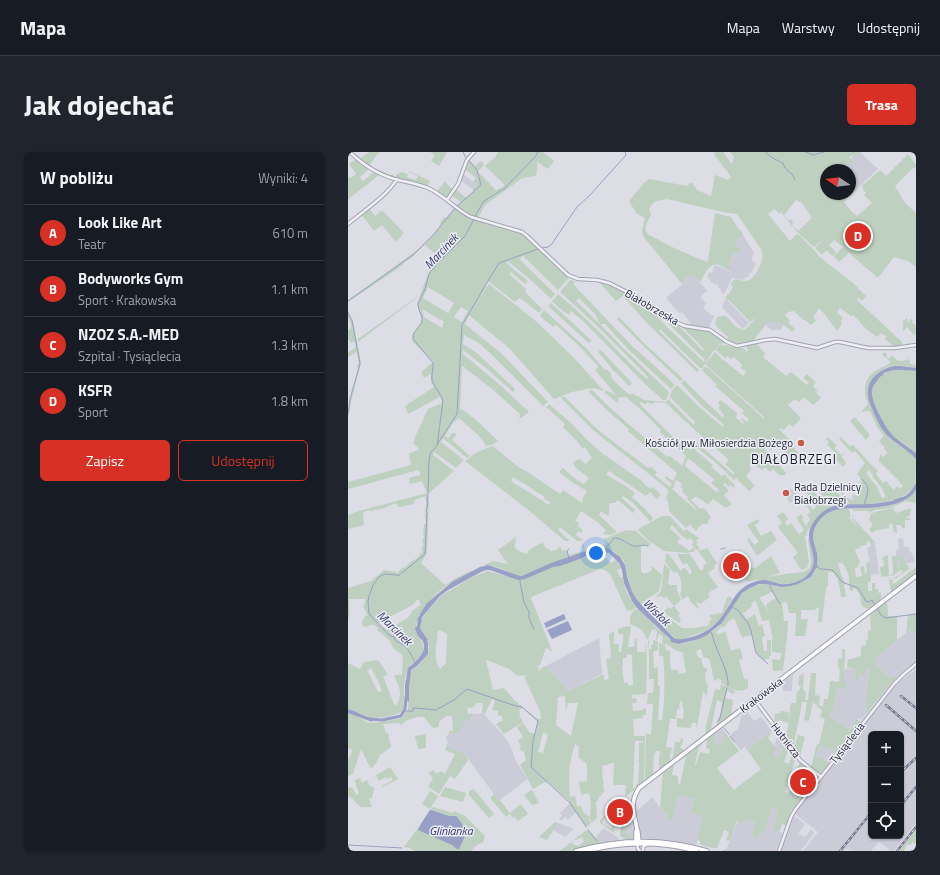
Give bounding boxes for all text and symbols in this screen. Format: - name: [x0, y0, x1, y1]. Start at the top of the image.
- text: Mapa: [20, 13, 66, 42]
- text: Mapa: [727, 17, 760, 38]
- text: Warstwy: [782, 17, 835, 38]
- text: Udostępnij: [857, 17, 920, 38]
- text: Jak dojechać: [24, 83, 174, 126]
- button: Trasa: [847, 84, 916, 125]
- north arrow: [820, 164, 856, 200]
- text: W pobliżu: [40, 165, 113, 191]
- text: Wyniki: 4: [258, 168, 308, 188]
- text: Look Like Art: [78, 211, 162, 234]
- pin: D: [845, 221, 871, 251]
- text: A: [49, 223, 57, 243]
- text: 610 m: [272, 223, 308, 243]
- water label: Marcinek: [419, 228, 464, 273]
- text: Teatr: [78, 234, 106, 254]
- text: Bodyworks Gym: [78, 267, 183, 290]
- text: B: [49, 279, 57, 299]
- text: 1.1 km: [271, 279, 308, 299]
- street label: Białobrzeska: [622, 285, 682, 329]
- text: Sport · Krakowska: [78, 290, 176, 310]
- text: NZOZ S.A.-MED: [78, 323, 179, 346]
- text: C: [49, 335, 57, 355]
- text: 1.3 km: [271, 335, 308, 355]
- text: Szpital · Tysiąclecia: [78, 346, 181, 366]
- text: KSFR: [78, 379, 112, 402]
- text: D: [49, 391, 57, 411]
- text: 1.8 km: [271, 391, 308, 411]
- text: Sport: [78, 402, 108, 422]
- place label: Kościół pw. Miłosierdzia Bożego: [645, 435, 793, 451]
- marker: Kościół pw. Miłosierdzia Bożego: [796, 438, 806, 448]
- button: Zapisz: [40, 440, 170, 481]
- button: Udostępnij: [178, 440, 308, 481]
- district label: BIAŁOBRZEGI: [751, 449, 837, 469]
- place label: Rada Dzielnicy Białobrzegi: [794, 479, 862, 508]
- marker: Rada Dzielnicy Białobrzegi: [781, 488, 791, 498]
- your location: [586, 543, 606, 563]
- pin: A: [723, 551, 749, 581]
- water label: Wisłok: [639, 594, 676, 631]
- water label: Marcinek: [373, 606, 418, 651]
- street label: Krakowska: [736, 673, 786, 717]
- street label: Tysiąclecia: [826, 718, 869, 767]
- street label: Hutnicza: [767, 719, 805, 761]
- map controls: [868, 731, 904, 839]
- button: +: [868, 731, 904, 767]
- pin: C: [790, 767, 816, 797]
- button: −: [868, 767, 904, 803]
- pin: B: [607, 797, 633, 827]
- button: locate: [868, 803, 904, 839]
- water label: Glinianka: [429, 821, 474, 840]

